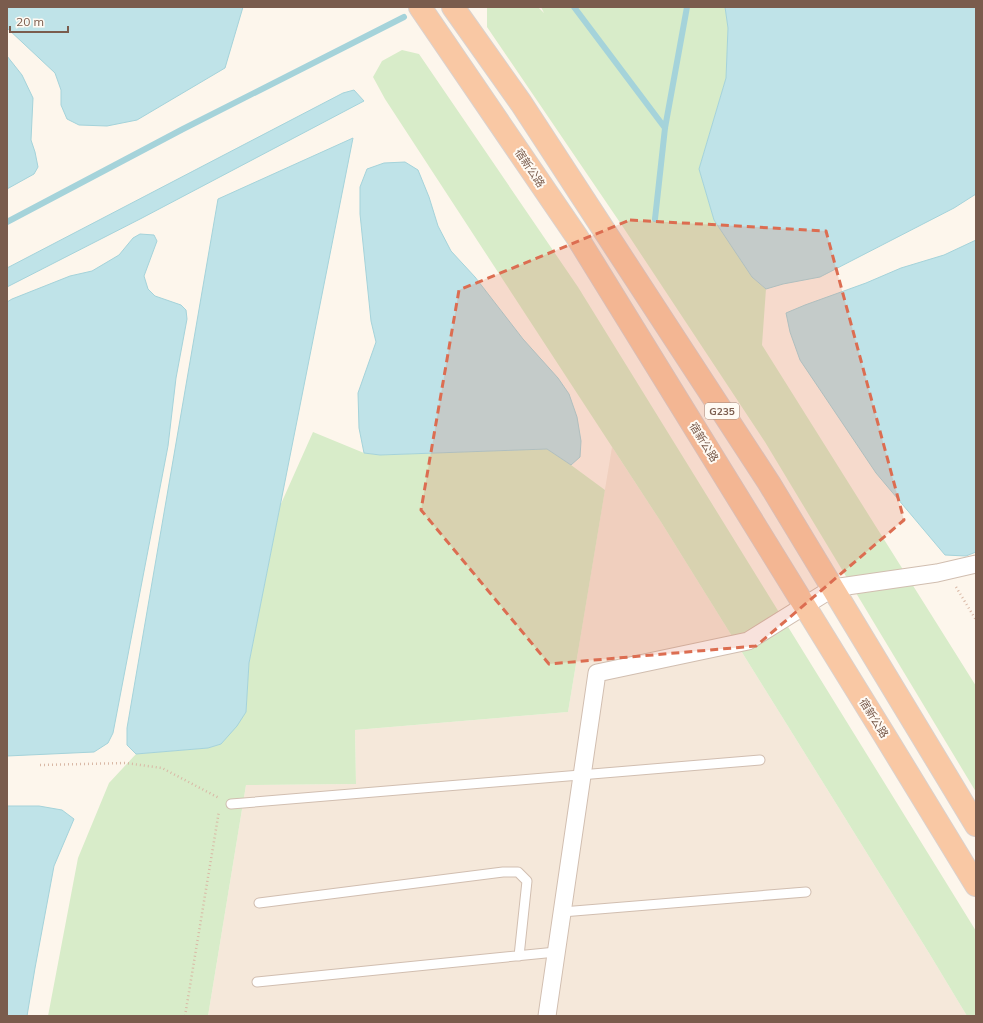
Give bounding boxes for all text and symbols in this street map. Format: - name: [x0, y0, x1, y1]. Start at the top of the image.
- scale bar: [10, 8, 68, 34]
- text: 20 m: [16, 14, 44, 29]
- street label: 宿新公路: [512, 146, 548, 190]
- road number: G235: [705, 403, 739, 419]
- street label: 宿新公路: [686, 420, 722, 464]
- street label: 宿新公路: [856, 696, 892, 740]

